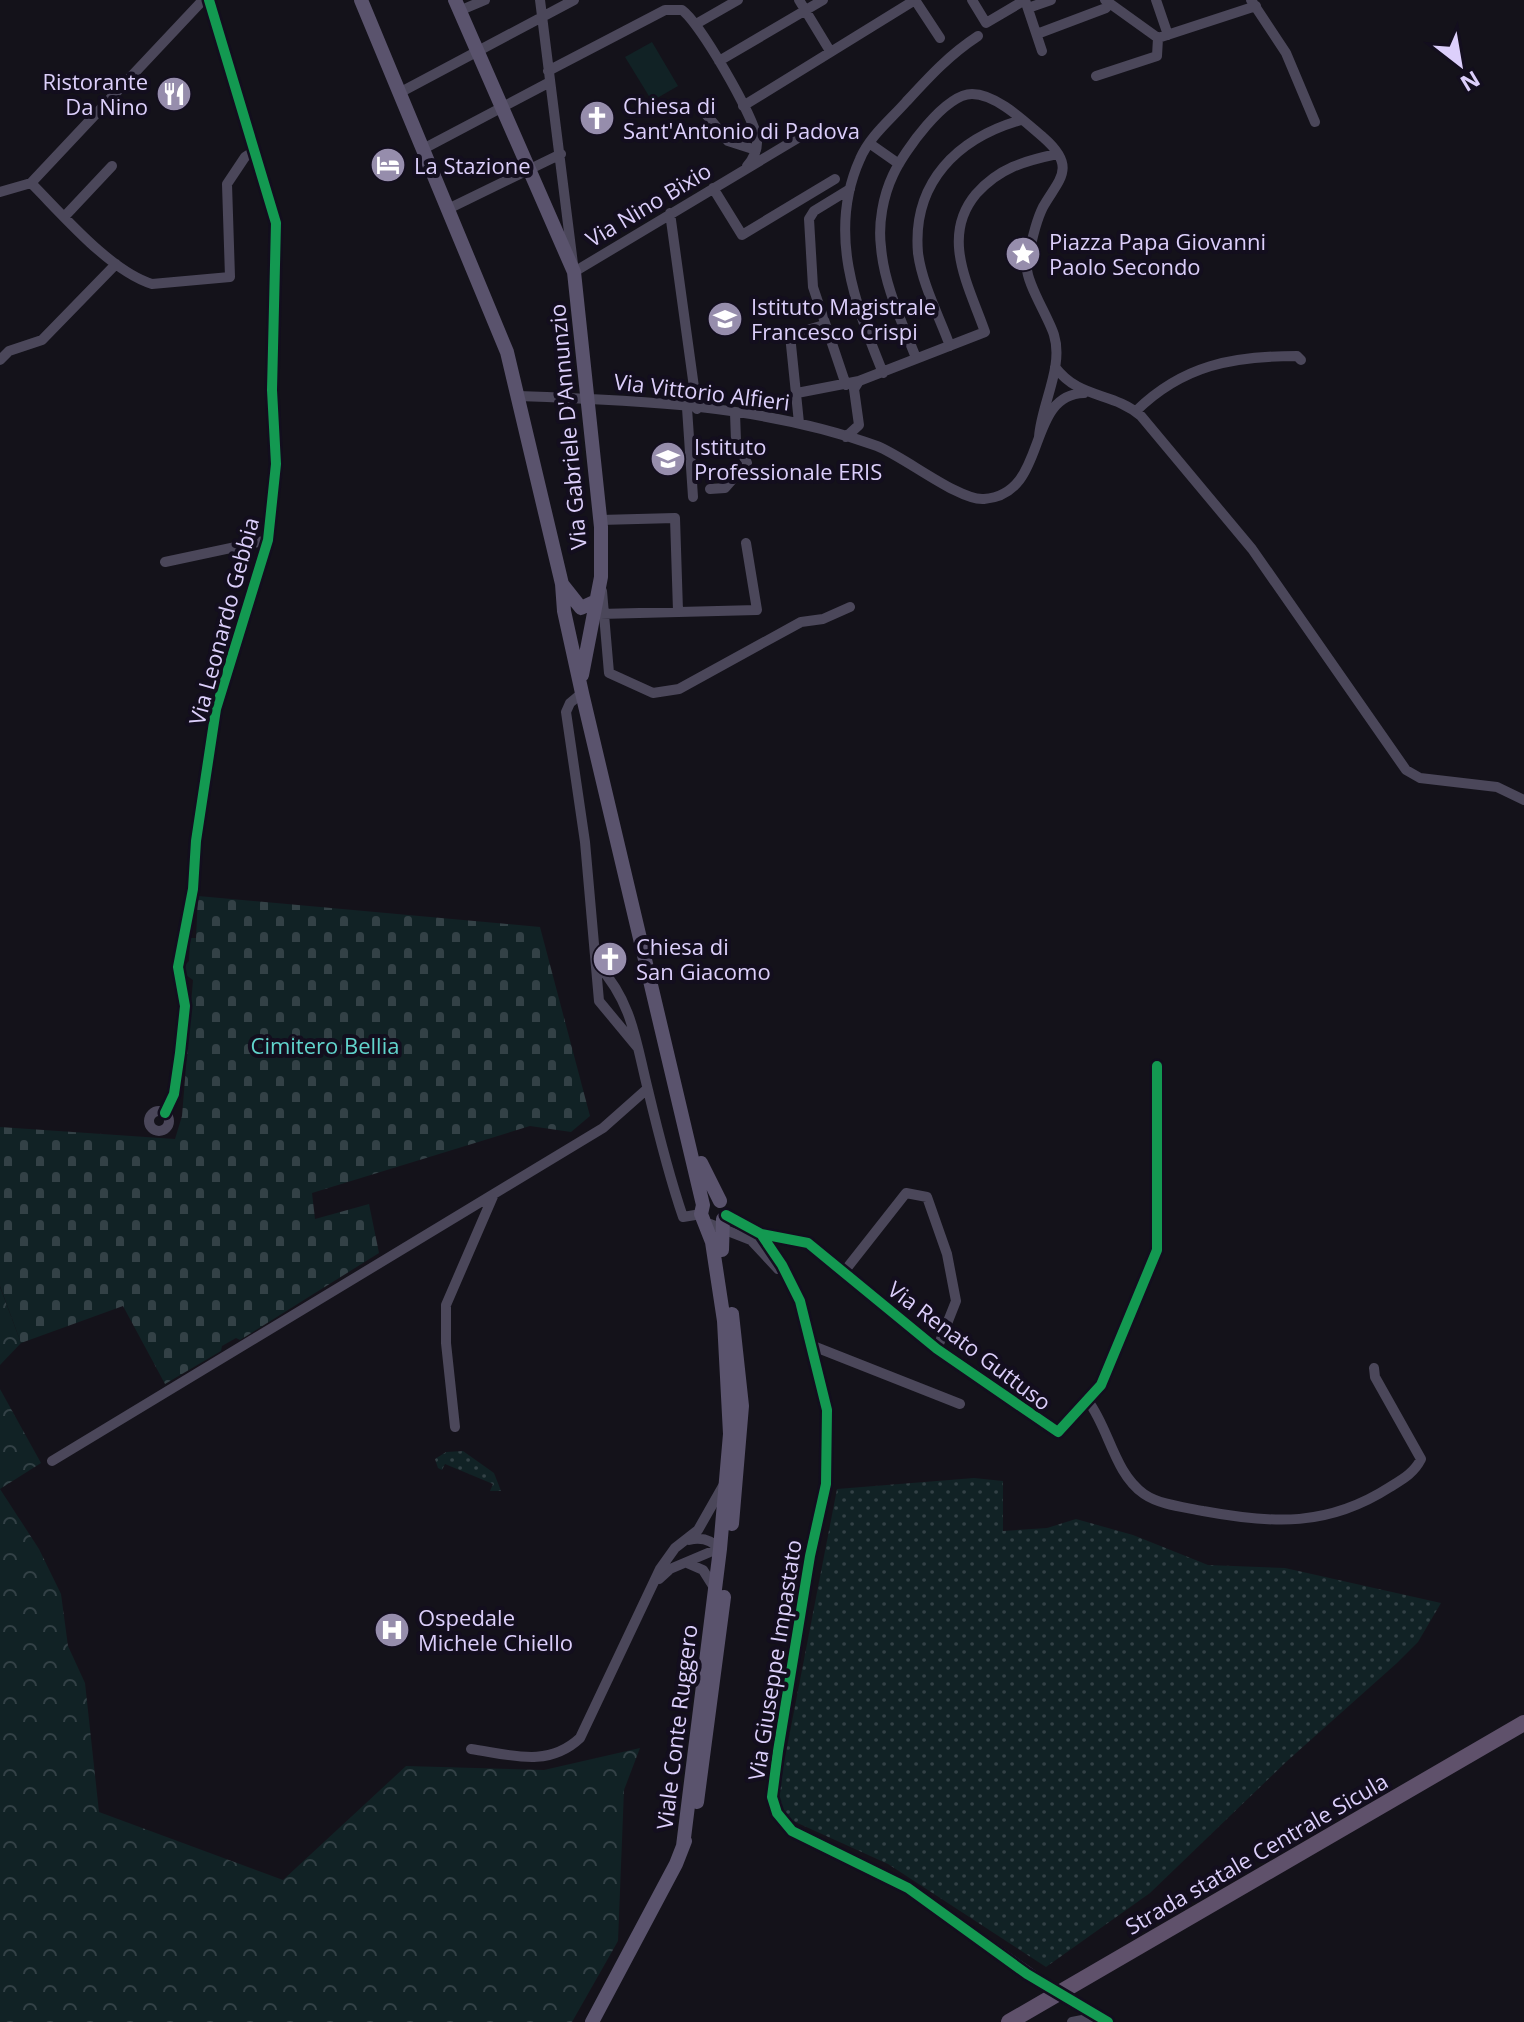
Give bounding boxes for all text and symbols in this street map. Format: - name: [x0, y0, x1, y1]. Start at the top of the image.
- north arrow: [1420, 24, 1500, 104]
- text: N: [1455, 65, 1486, 99]
- place label: Ristorante Da Nino: [42, 66, 148, 121]
- restaurant icon: Ristorante Da Nino: [155, 75, 193, 113]
- place label: Chiesa di Sant'Antonio di Padova: [623, 90, 860, 145]
- church icon: Chiesa di Sant'Antonio di Padova: [578, 99, 616, 137]
- hotel icon: La Stazione: [369, 146, 407, 184]
- place label: La Stazione: [414, 150, 531, 180]
- street label: Via Nino Bixio: [580, 155, 716, 253]
- place label: Piazza Papa Giovanni Paolo Secondo: [1049, 226, 1266, 281]
- place icon: Piazza Papa Giovanni Paolo Secondo: [1004, 235, 1042, 273]
- place label: Istituto Magistrale Francesco Crispi: [751, 291, 936, 346]
- school or university icon: Istituto Magistrale Francesco Crispi: [706, 300, 744, 338]
- street label: Via Gabriele D'Annunzio: [541, 303, 593, 551]
- street label: Via Vittorio Alfieri: [612, 365, 792, 417]
- place label: Istituto Professionale ERIS: [694, 431, 882, 486]
- school or university icon: Istituto Professionale ERIS: [649, 440, 687, 478]
- street label: Via Leonardo Gebbia: [181, 514, 265, 728]
- place label: Chiesa di San Giacomo: [636, 931, 771, 986]
- church icon: Chiesa di San Giacomo: [591, 940, 629, 978]
- park label: Cimitero Bellia: [251, 1030, 399, 1060]
- street label: Via Renato Guttuso: [882, 1274, 1058, 1416]
- street label: Via Giuseppe Impastato: [740, 1537, 808, 1783]
- place label: Ospedale Michele Chiello: [418, 1602, 573, 1657]
- hospital icon: Ospedale Michele Chiello: [373, 1611, 411, 1649]
- street label: Viale Conte Ruggero: [649, 1623, 703, 1831]
- street label: Strada statale Centrale Sicula: [1119, 1765, 1393, 1941]

